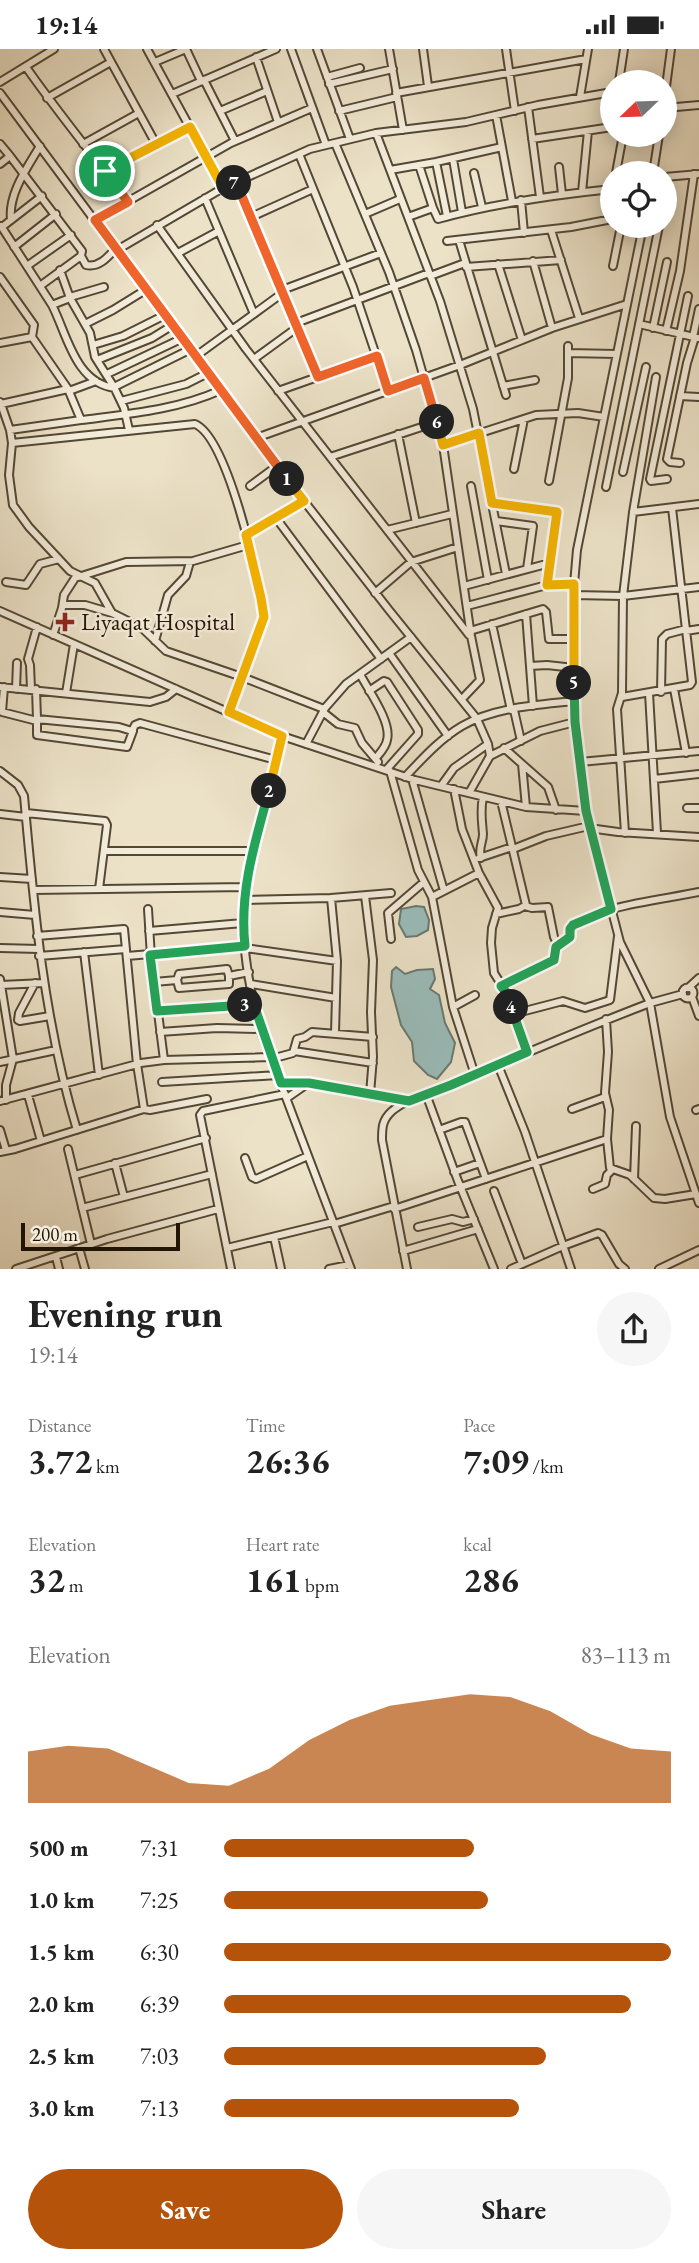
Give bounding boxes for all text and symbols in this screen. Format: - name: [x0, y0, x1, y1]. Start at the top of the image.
- text: 19:14: [35, 8, 97, 42]
- north arrow: [600, 70, 677, 147]
- map controls: [600, 70, 677, 238]
- pin: [75, 141, 135, 201]
- icon: arrive: [86, 152, 124, 190]
- button: locate: [600, 161, 677, 238]
- pin: 7: [216, 165, 252, 201]
- text: 7: [228, 170, 239, 195]
- pin: 6: [420, 405, 454, 439]
- text: 6: [431, 409, 442, 434]
- pin: 1: [270, 461, 304, 497]
- text: 1: [281, 466, 292, 491]
- place label: Liyaqat Hospital: [81, 606, 235, 637]
- marker: Liyaqat Hospital: [55, 612, 75, 632]
- pin: 5: [556, 665, 592, 701]
- text: 5: [568, 670, 579, 695]
- pin: 2: [252, 773, 286, 809]
- text: 2: [263, 778, 274, 803]
- pin: 3: [228, 988, 262, 1023]
- pin: 4: [494, 989, 528, 1025]
- text: 3: [239, 992, 250, 1017]
- text: 4: [505, 994, 516, 1019]
- scale bar: [21, 1220, 180, 1252]
- text: 200 m: [32, 1222, 78, 1247]
- text: Evening run: [28, 1289, 223, 1338]
- button: share: [597, 1292, 671, 1366]
- text: 19:14: [28, 1340, 78, 1370]
- text: Distance: [28, 1413, 91, 1438]
- text: Time: [246, 1413, 285, 1438]
- text: Pace: [463, 1413, 495, 1438]
- text: 3.72: [28, 1438, 92, 1483]
- text: 26:36: [246, 1438, 330, 1483]
- text: 7:09: [463, 1438, 529, 1483]
- text: km: [92, 1454, 120, 1479]
- text: /km: [529, 1454, 564, 1479]
- text: Elevation: [28, 1532, 96, 1557]
- text: Heart rate: [246, 1532, 319, 1557]
- text: kcal: [463, 1532, 492, 1557]
- text: 32: [28, 1557, 65, 1602]
- text: 161: [246, 1557, 301, 1602]
- text: 286: [463, 1557, 519, 1602]
- text: m: [65, 1573, 84, 1598]
- text: bpm: [301, 1573, 339, 1598]
- text: Elevation: [28, 1640, 111, 1670]
- text: 83–113 m: [581, 1640, 671, 1670]
- text: 500 m: [28, 1833, 89, 1863]
- text: 7:31: [140, 1833, 179, 1863]
- text: 1.0 km: [28, 1885, 95, 1915]
- text: 7:25: [140, 1885, 179, 1915]
- text: 1.5 km: [28, 1937, 95, 1967]
- text: 6:30: [140, 1937, 179, 1967]
- text: 2.0 km: [28, 1989, 95, 2019]
- text: 6:39: [140, 1989, 179, 2019]
- text: 2.5 km: [28, 2041, 95, 2071]
- text: 7:03: [140, 2041, 179, 2071]
- text: 3.0 km: [28, 2093, 95, 2123]
- text: 7:13: [140, 2093, 179, 2123]
- button: Save: [28, 2169, 343, 2249]
- button: Share: [357, 2169, 671, 2249]

